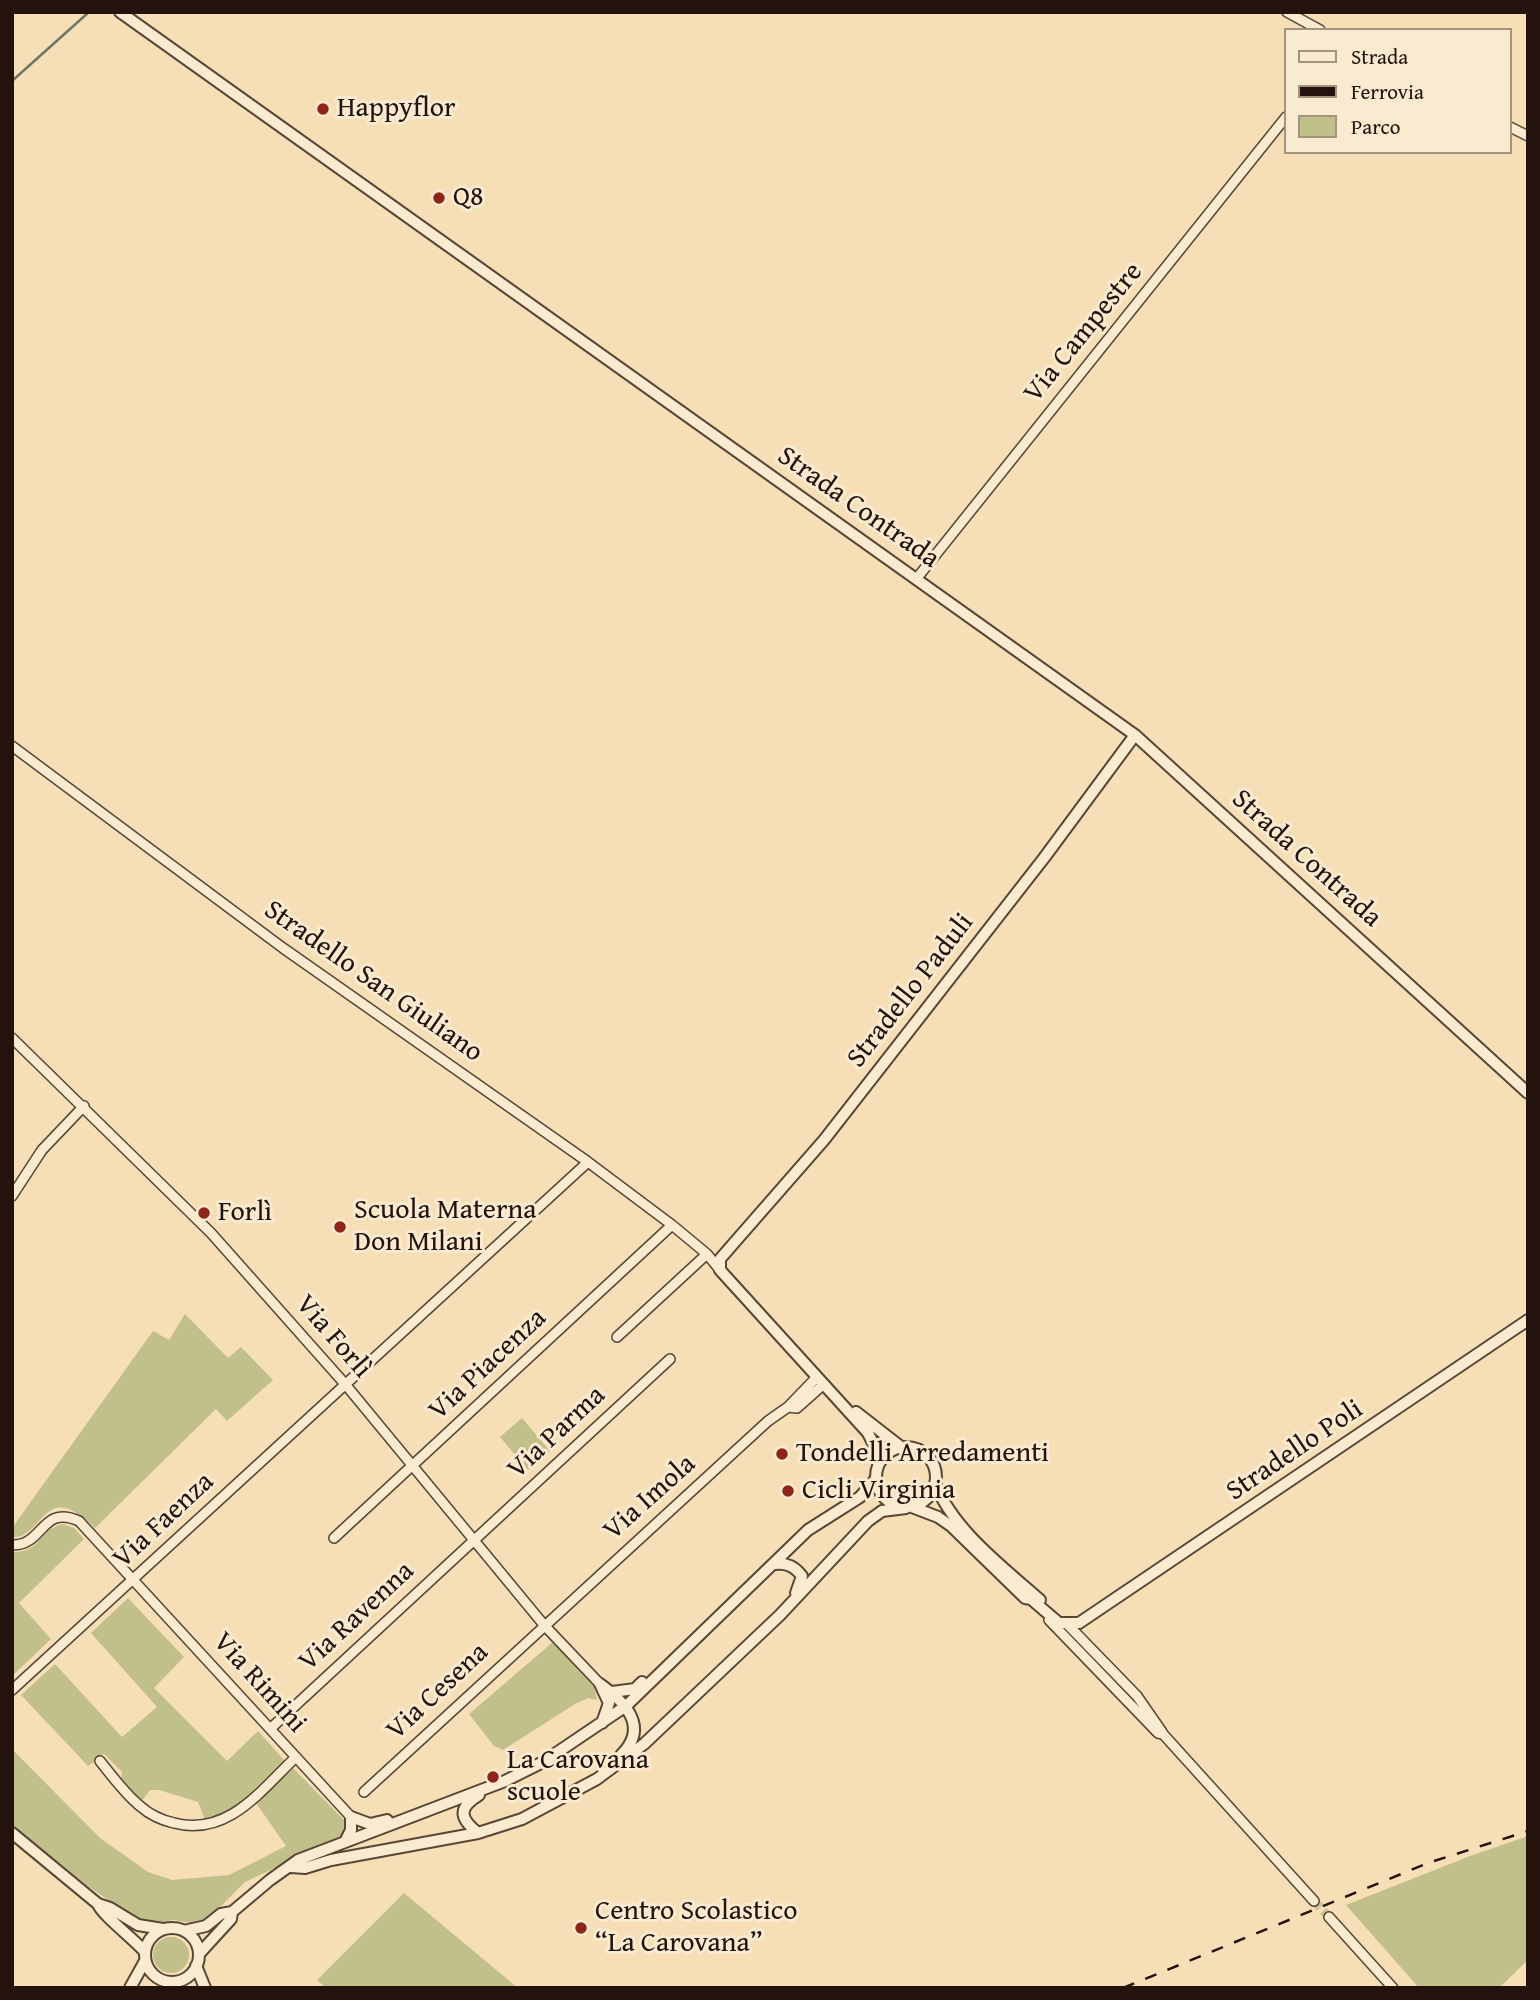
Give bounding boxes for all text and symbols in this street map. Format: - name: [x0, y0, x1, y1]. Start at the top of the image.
- legend: [1284, 28, 1512, 154]
- text: Strada: [1351, 41, 1408, 72]
- text: Ferrovia: [1351, 76, 1424, 107]
- place label: Happyflor: [337, 92, 456, 126]
- marker: Happyflor: [315, 101, 331, 117]
- text: Parco: [1351, 111, 1401, 142]
- place label: Q8: [453, 181, 483, 215]
- marker: Q8: [431, 190, 447, 206]
- street label: Via Campestre: [1017, 256, 1151, 410]
- street label: Strada Contrada: [770, 440, 946, 576]
- street label: Strada Contrada: [1224, 783, 1388, 935]
- street label: Stradello San Giuliano: [257, 894, 489, 1070]
- street label: Stradello Paduli: [840, 907, 982, 1075]
- place label: Scuola Materna Don Milani: [354, 1194, 536, 1260]
- place label: Forlì: [218, 1196, 272, 1230]
- marker: Forlì: [196, 1205, 212, 1221]
- marker: Scuola Materna Don Milani: [332, 1219, 348, 1235]
- street label: Via Forlì: [288, 1288, 378, 1386]
- street label: Via Piacenza: [422, 1302, 554, 1428]
- street label: Via Parma: [501, 1379, 613, 1487]
- street label: Stradello Poli: [1220, 1393, 1370, 1509]
- place label: Tondelli Arredamenti: [796, 1437, 1049, 1471]
- marker: Tondelli Arredamenti: [774, 1446, 790, 1462]
- street label: Via Imola: [597, 1448, 703, 1548]
- street label: Via Faenza: [107, 1466, 221, 1576]
- place label: Cicli Virginia: [802, 1474, 955, 1508]
- marker: Cicli Virginia: [780, 1483, 796, 1499]
- street label: Via Ravenna: [292, 1555, 422, 1679]
- street label: Via Rimini: [205, 1626, 313, 1740]
- street label: Via Cesena: [380, 1636, 496, 1748]
- place label: La Carovana scuole: [507, 1744, 649, 1810]
- marker: La Carovana scuole: [485, 1769, 501, 1785]
- place label: Centro Scolastico “La Carovana”: [595, 1895, 798, 1961]
- marker: Centro Scolastico “La Carovana”: [573, 1920, 589, 1936]

